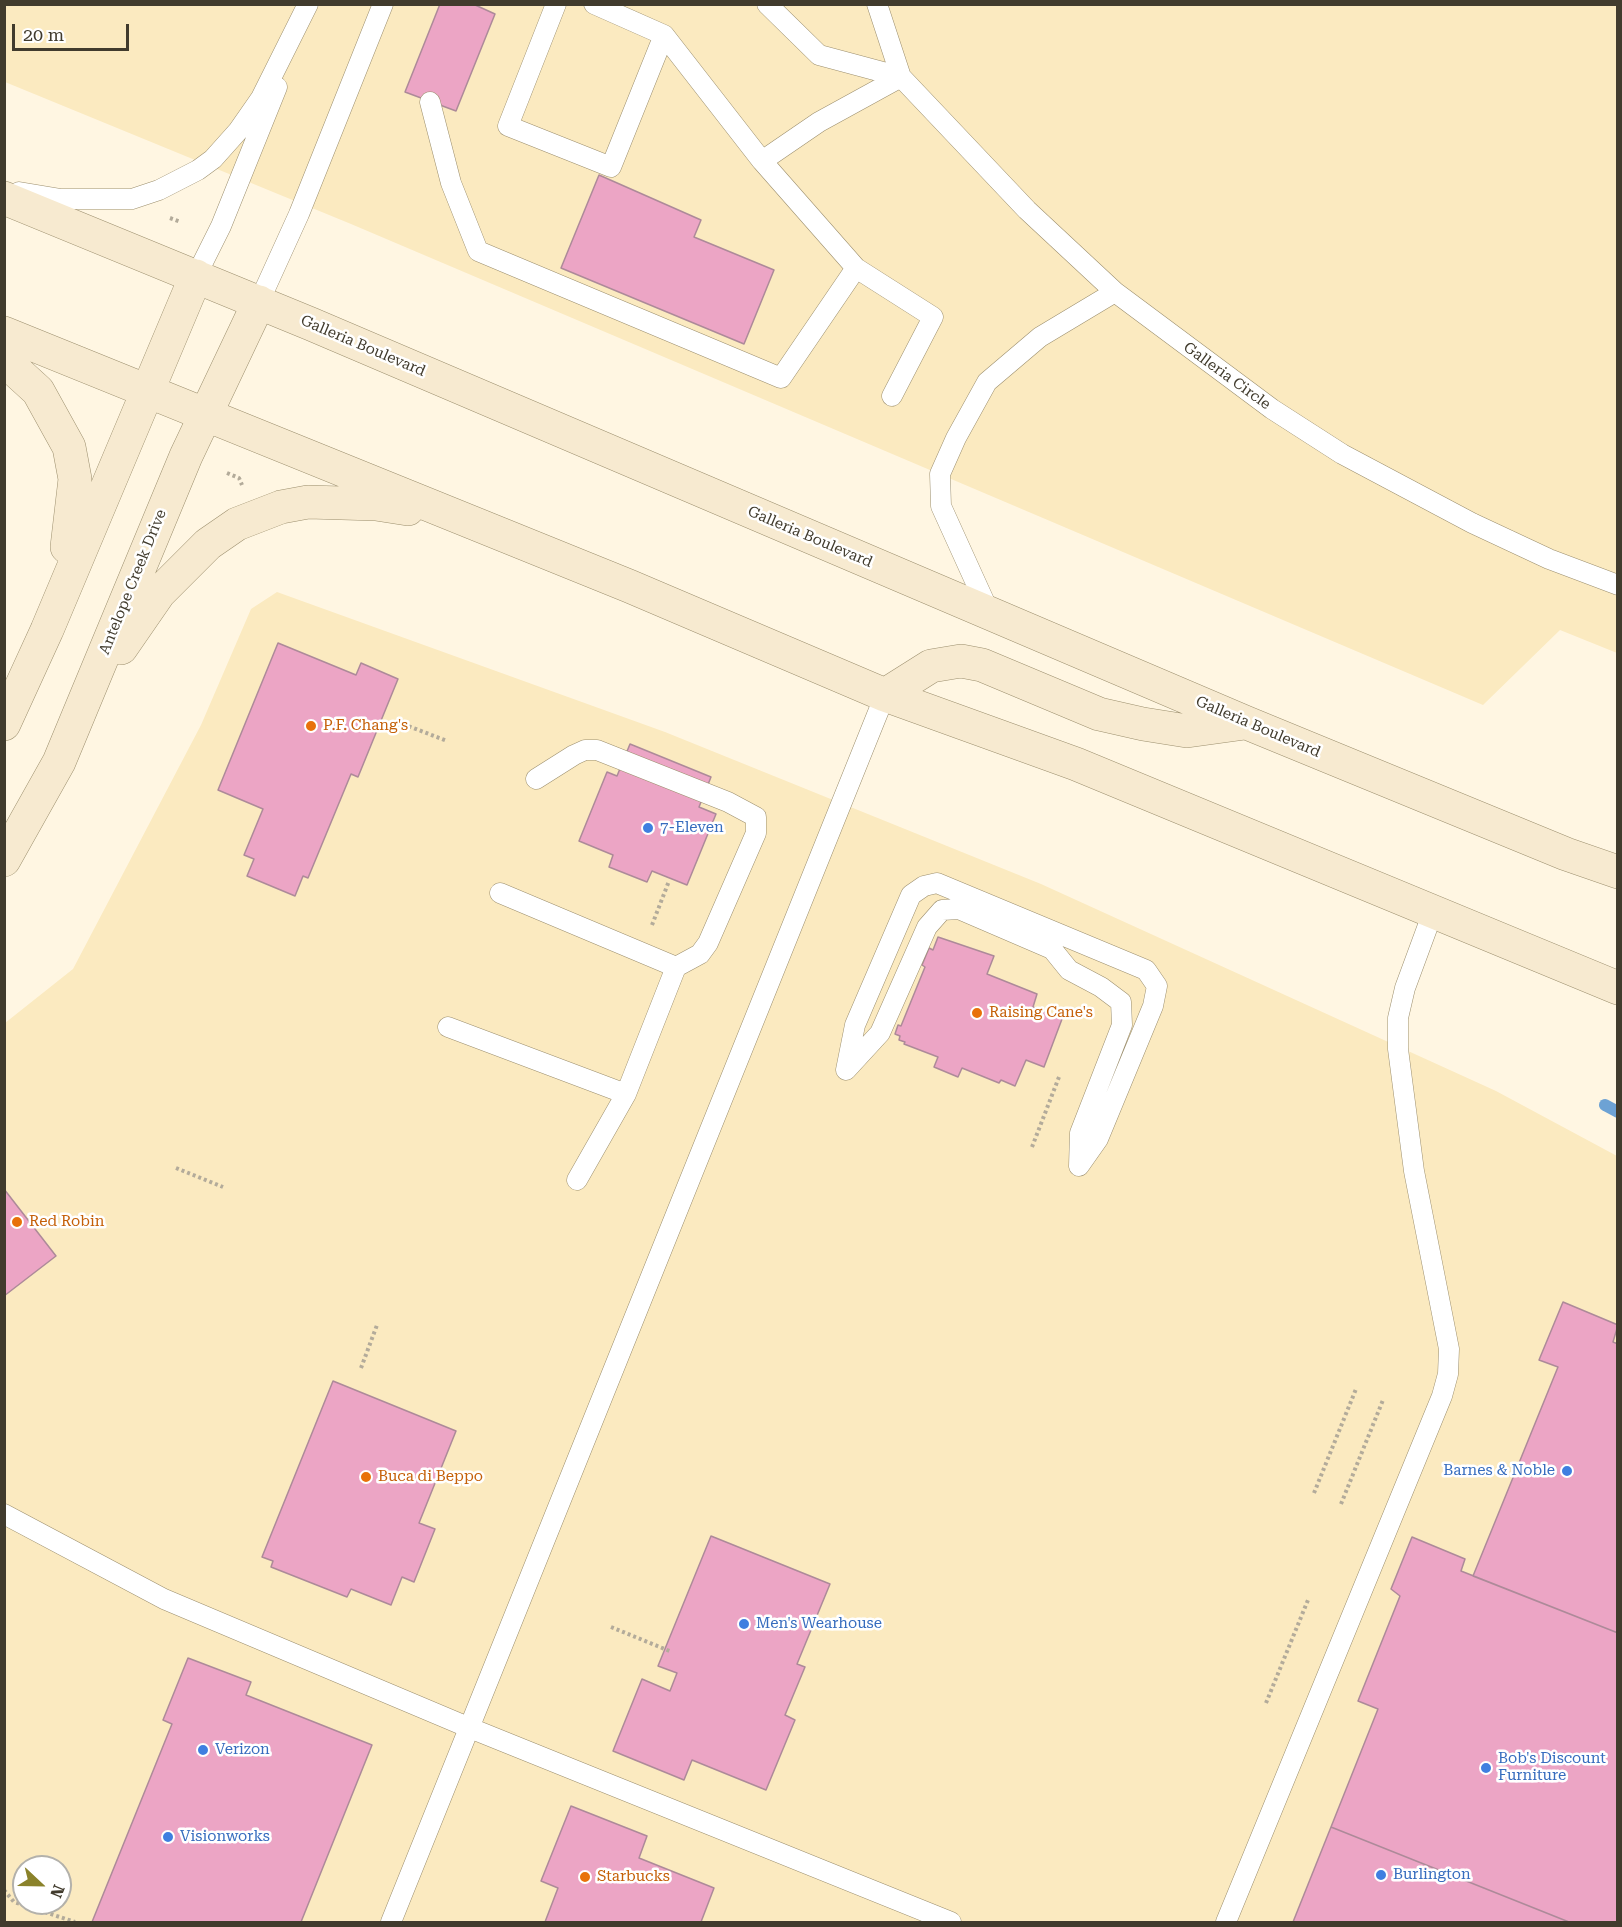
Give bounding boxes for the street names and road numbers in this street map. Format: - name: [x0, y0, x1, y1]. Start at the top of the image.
- street label: Galleria Boulevard: [298, 312, 428, 380]
- street label: Galleria Circle: [1180, 338, 1274, 414]
- street label: Galleria Boulevard: [745, 503, 875, 571]
- street label: Antelope Creek Drive: [96, 507, 170, 657]
- street label: Galleria Boulevard: [1193, 693, 1323, 761]

